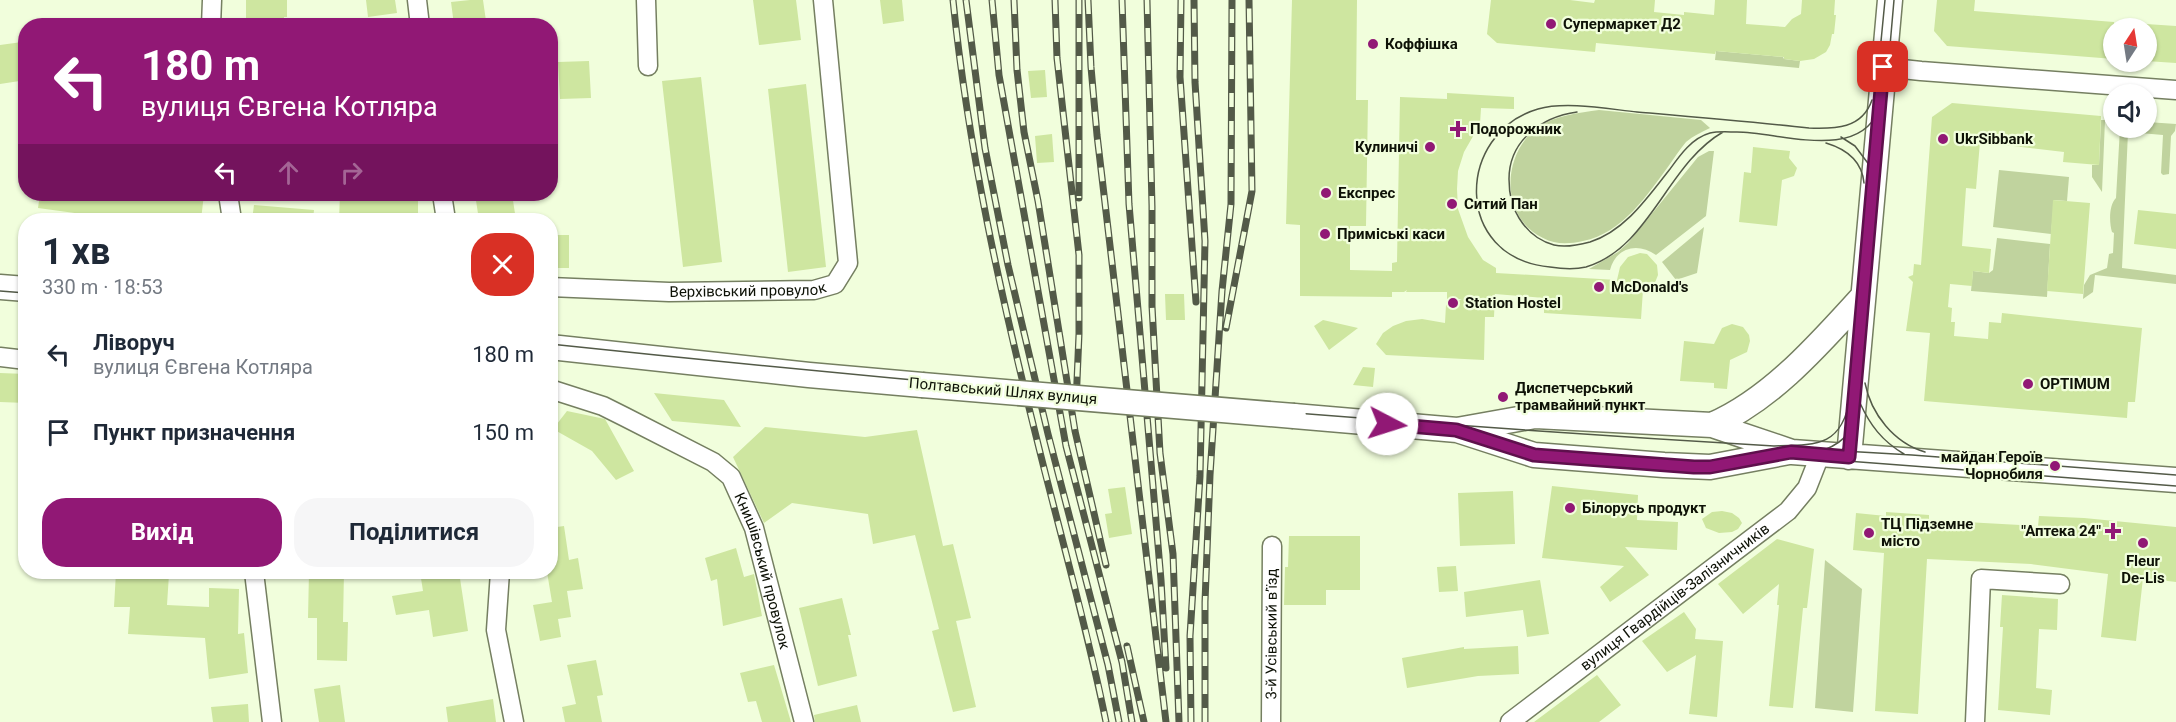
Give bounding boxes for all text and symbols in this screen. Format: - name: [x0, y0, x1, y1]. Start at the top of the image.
- place label: Супермаркет Д2: [1563, 15, 1681, 33]
- marker: Супермаркет Д2: [1544, 17, 1558, 31]
- north arrow: [2103, 18, 2157, 72]
- map controls: [2103, 18, 2157, 138]
- place label: Коффішка: [1385, 35, 1458, 53]
- marker: Коффішка: [1366, 37, 1380, 51]
- text: 180 m: [141, 41, 260, 90]
- pin: [1857, 41, 1908, 92]
- icon: left: [42, 42, 120, 120]
- icon: arrive: [1866, 50, 1899, 83]
- button: sound: [2103, 84, 2157, 138]
- text: вулиця Євгена Котляра: [141, 91, 438, 123]
- place label: Подорожник: [1470, 120, 1562, 138]
- marker: Подорожник: [1451, 122, 1465, 136]
- place label: UkrSibbank: [1955, 130, 2034, 148]
- marker: UkrSibbank: [1936, 132, 1950, 146]
- place label: Кулиничі: [1355, 138, 1418, 156]
- marker: Кулиничі: [1423, 140, 1437, 154]
- icon: left: [209, 156, 242, 189]
- icon: ahead: [272, 156, 305, 189]
- icon: right: [335, 156, 368, 189]
- place label: Експрес: [1338, 184, 1396, 202]
- marker: Експрес: [1319, 186, 1333, 200]
- place label: Ситий Пан: [1464, 195, 1538, 213]
- marker: Ситий Пан: [1445, 197, 1459, 211]
- place label: Приміські каси: [1337, 225, 1445, 243]
- marker: Приміські каси: [1318, 227, 1332, 241]
- text: 1 хв: [42, 231, 110, 273]
- button: close: [471, 233, 534, 296]
- text: 330 m · 18:53: [42, 275, 163, 299]
- street label: Верхівський провулок: [669, 278, 828, 301]
- place label: McDonald's: [1611, 278, 1689, 296]
- marker: McDonald's: [1592, 280, 1606, 294]
- place label: Station Hostel: [1465, 294, 1561, 312]
- marker: Station Hostel: [1446, 296, 1460, 310]
- text: Ліворуч: [93, 330, 175, 355]
- icon: left: [42, 338, 75, 371]
- text: 180 m: [472, 342, 534, 367]
- text: вулиця Євгена Котляра: [93, 355, 313, 379]
- street label: Полтавський Шлях вулиця: [908, 374, 1098, 408]
- place label: OPTIMUM: [2040, 375, 2110, 393]
- marker: OPTIMUM: [2021, 377, 2035, 391]
- place label: Диспетчерський трамвайний пункт: [1515, 379, 1646, 414]
- marker: Диспетчерський трамвайний пункт: [1496, 390, 1510, 404]
- position arrow: [1355, 392, 1419, 456]
- icon: arrive: [42, 416, 75, 449]
- text: Пункт призначення: [93, 420, 295, 445]
- text: 150 m: [472, 420, 534, 445]
- place label: майдан Героїв Чорнобиля: [1941, 448, 2043, 483]
- marker: майдан Героїв Чорнобиля: [2048, 459, 2062, 473]
- street label: Книшівський провулок: [730, 490, 794, 651]
- button: Вихід: [42, 498, 282, 567]
- button: Поділитися: [294, 498, 534, 567]
- place label: Білорусь продукт: [1582, 499, 1706, 517]
- marker: Білорусь продукт: [1563, 501, 1577, 515]
- place label: ТЦ Підземне місто: [1881, 515, 1973, 550]
- street label: вулиця Гвардійців-Залізничників: [1577, 519, 1773, 674]
- place label: "Аптека 24": [2021, 522, 2101, 540]
- marker: "Аптека 24": [2106, 524, 2120, 538]
- marker: ТЦ Підземне місто: [1862, 526, 1876, 540]
- marker: Fleur De-Lis: [2136, 536, 2150, 550]
- place label: Fleur De-Lis: [2121, 552, 2165, 587]
- street label: 3-й Усівський в’їзд: [1262, 568, 1281, 700]

